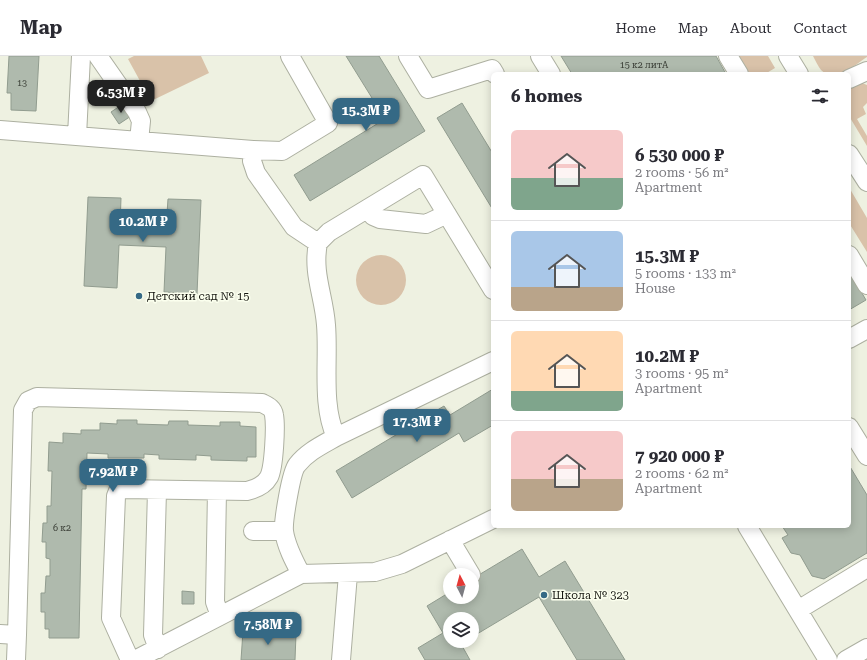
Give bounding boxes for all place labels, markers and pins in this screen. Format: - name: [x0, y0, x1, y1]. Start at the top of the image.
- pin: 6.53M ₽: [84, 80, 158, 114]
- pin: 15.3M ₽: [329, 98, 403, 132]
- pin: 10.2M ₽: [106, 209, 180, 243]
- place label: Детский сад № 15: [147, 290, 249, 303]
- marker: Детский сад № 15: [134, 291, 144, 301]
- pin: 17.3M ₽: [380, 409, 454, 443]
- pin: 7.92M ₽: [76, 459, 150, 493]
- place label: Школа № 323: [552, 589, 629, 602]
- marker: Школа № 323: [539, 590, 549, 600]
- pin: 7.58M ₽: [231, 612, 305, 646]

